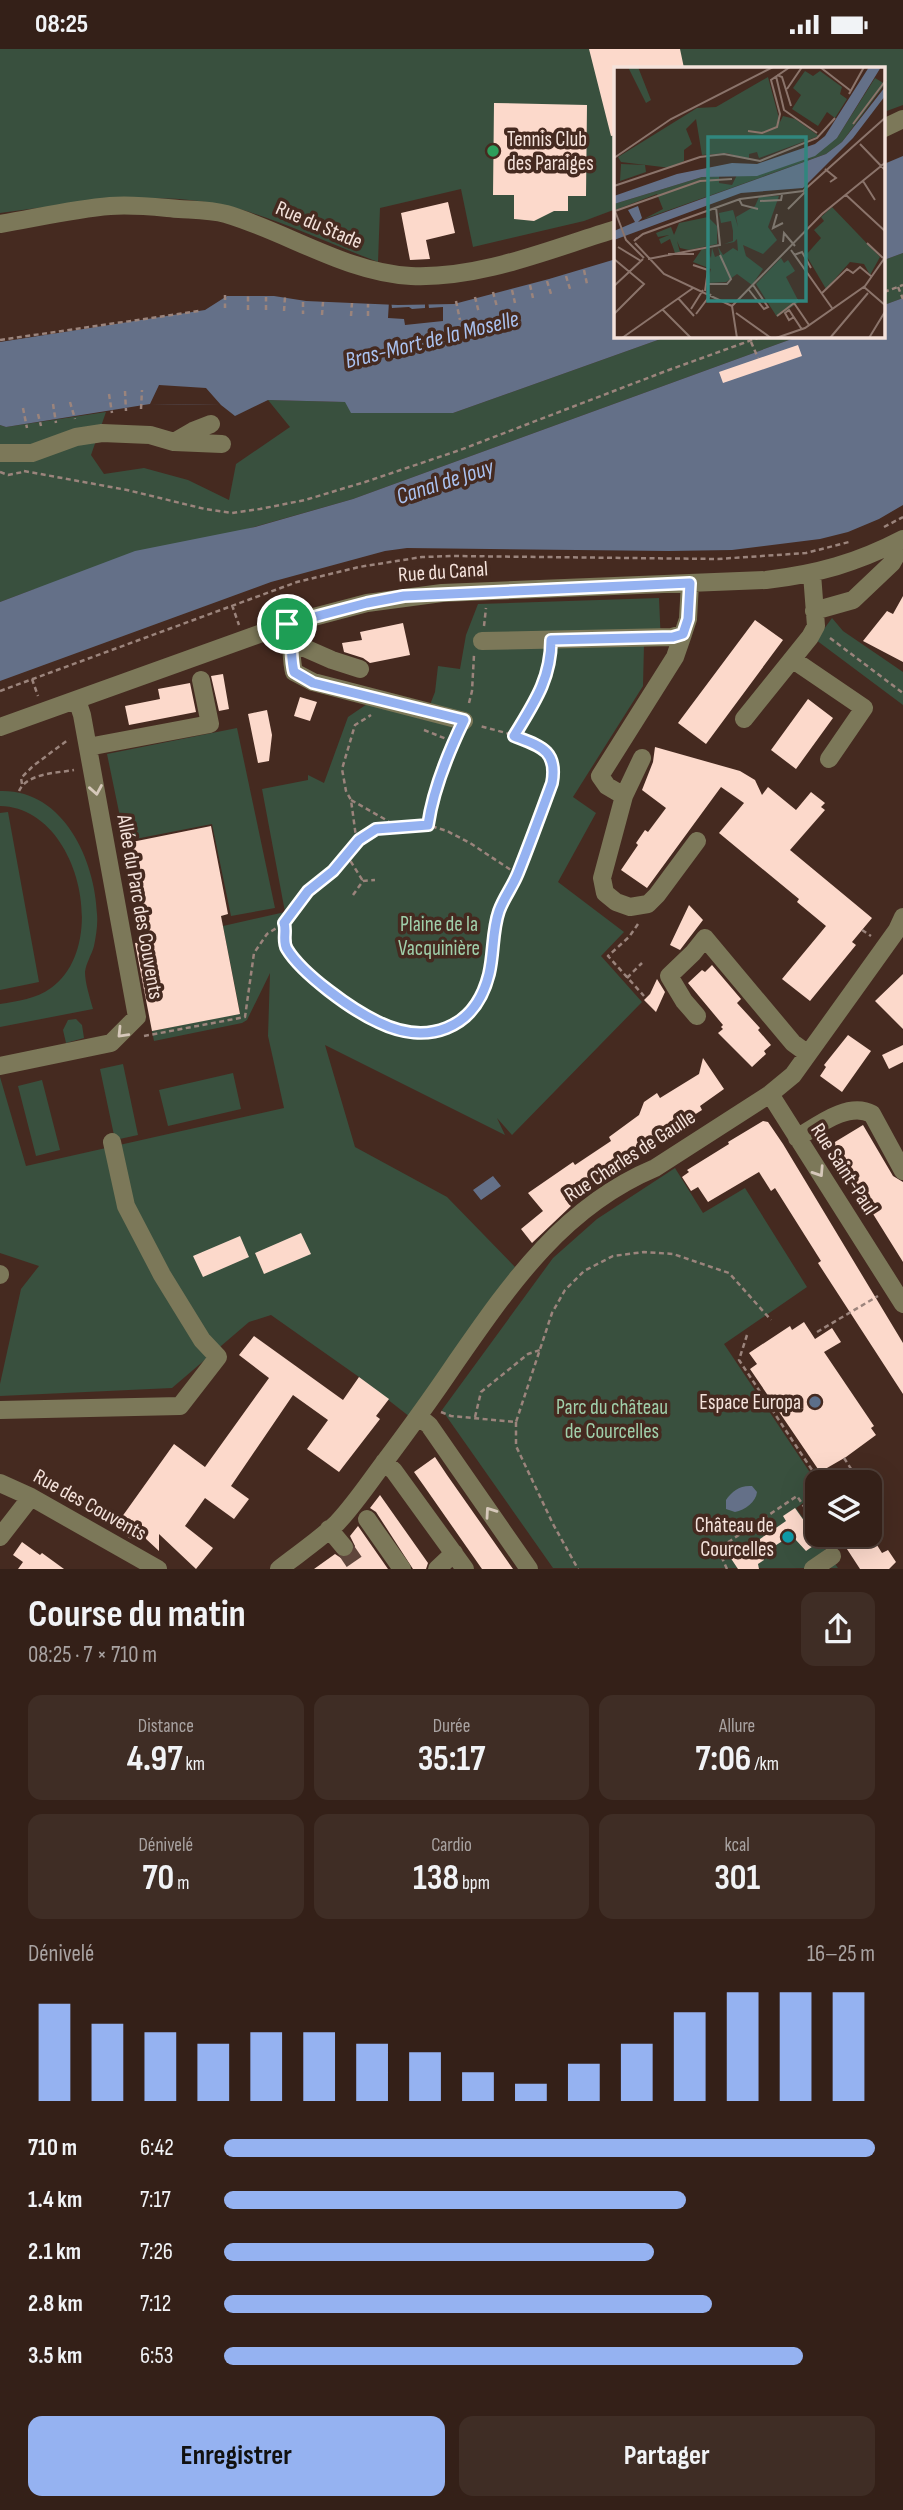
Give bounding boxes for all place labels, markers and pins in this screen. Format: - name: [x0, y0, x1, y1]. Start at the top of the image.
- place label: Tennis Club des Paraiges: [507, 127, 594, 176]
- marker: Tennis Club des Paraiges: [485, 143, 501, 159]
- pin: [257, 594, 317, 654]
- place label: Espace Europa: [699, 1390, 801, 1415]
- marker: Espace Europa: [807, 1394, 823, 1410]
- place label: Château de Courcelles: [695, 1513, 774, 1562]
- marker: Château de Courcelles: [780, 1529, 796, 1545]

